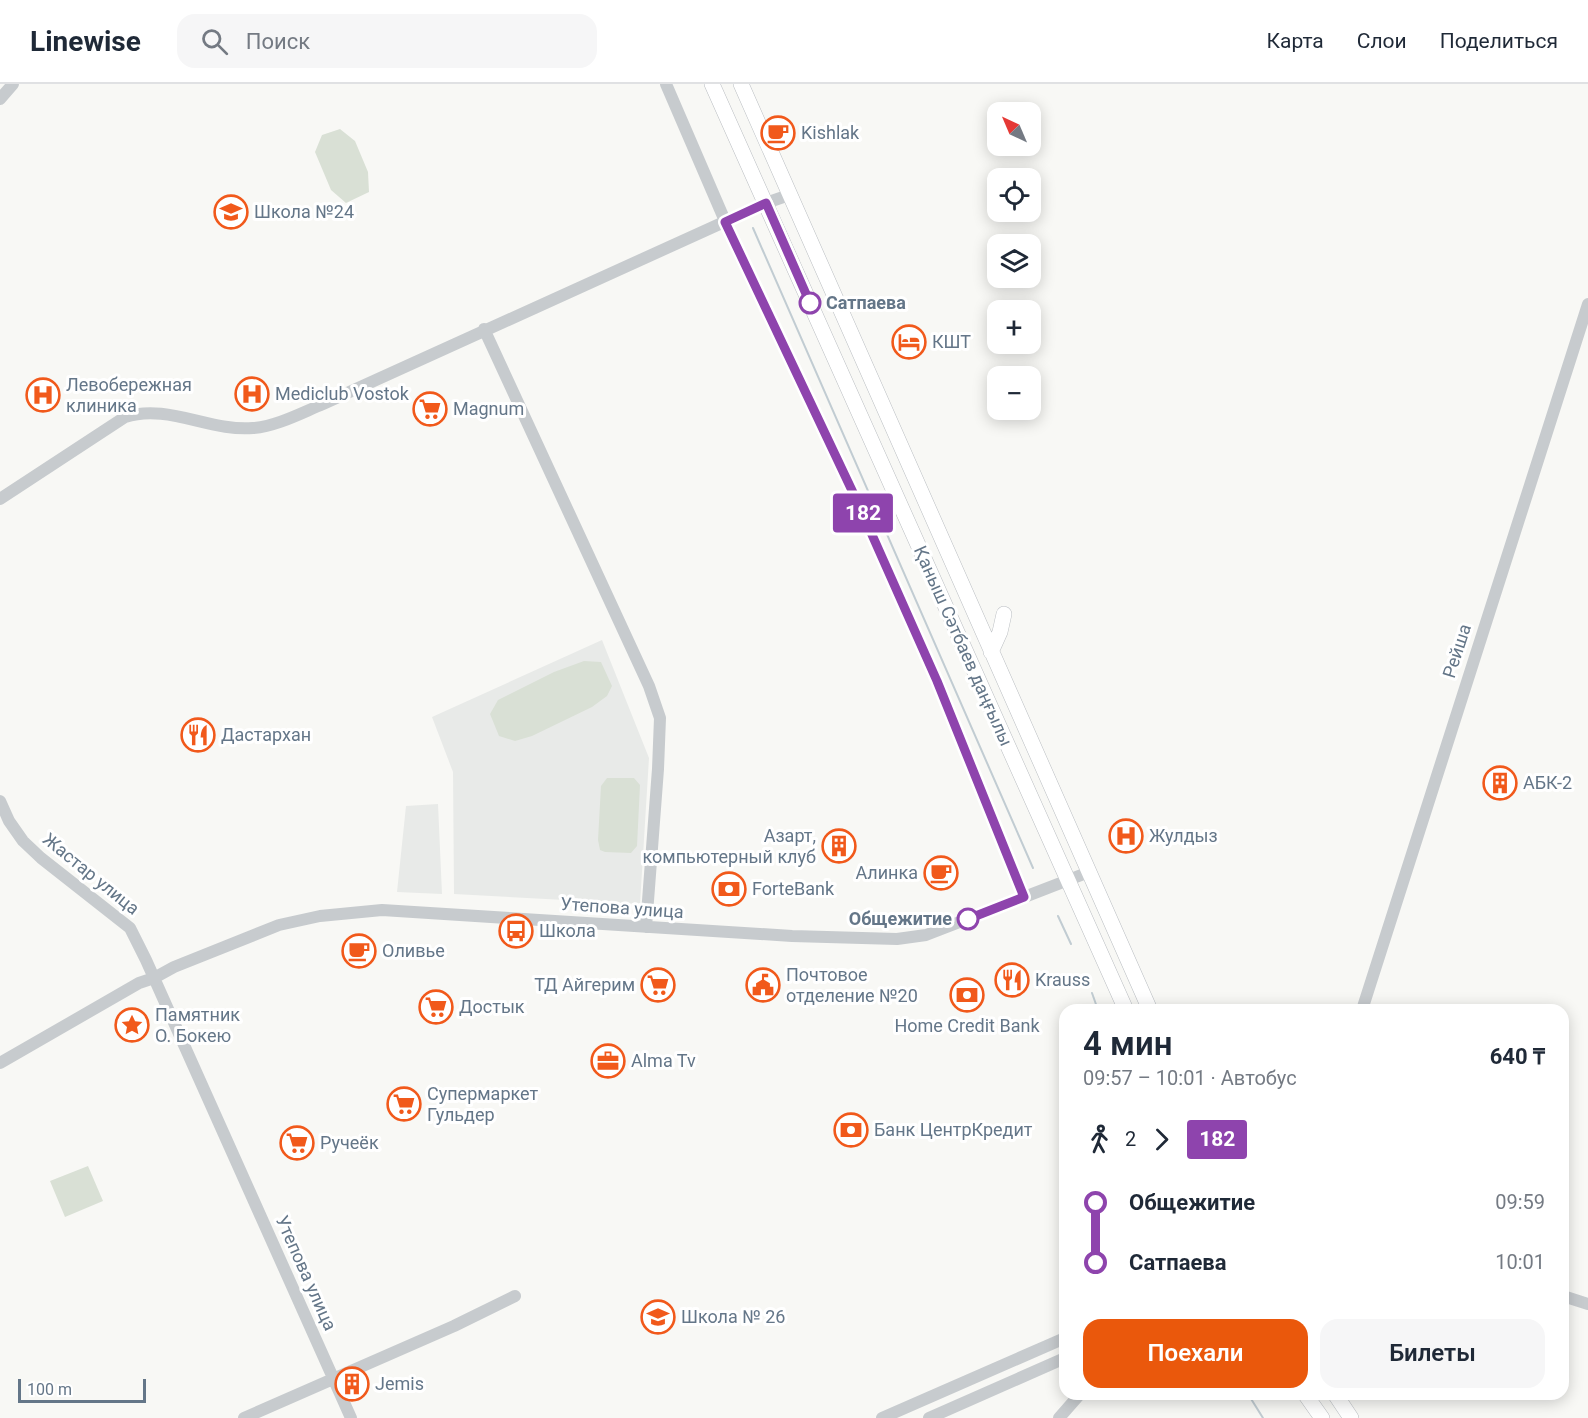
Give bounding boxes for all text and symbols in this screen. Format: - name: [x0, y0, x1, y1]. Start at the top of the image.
- search box: [177, 14, 597, 68]
- text: Linewise: [30, 25, 141, 58]
- icon: search: [198, 25, 231, 58]
- text: Поиск: [246, 29, 310, 54]
- text: Карта: [1267, 29, 1324, 53]
- text: Слои: [1357, 29, 1407, 53]
- text: Поделиться: [1440, 29, 1558, 53]
- north arrow: [987, 102, 1041, 156]
- map controls: [987, 102, 1041, 420]
- cafe icon: Kishlak: [760, 115, 796, 151]
- place label: Kishlak: [801, 122, 860, 143]
- button: locate: [987, 168, 1041, 222]
- school or university icon: Школа №24: [213, 194, 249, 230]
- place label: Школа №24: [254, 201, 354, 222]
- button: layers: [987, 234, 1041, 288]
- marker: Сатпаева: [799, 292, 821, 314]
- place label: Сатпаева: [826, 292, 906, 313]
- button: +: [987, 300, 1041, 354]
- hotel icon: КШТ: [891, 324, 927, 360]
- place label: КШТ: [932, 331, 971, 352]
- button: −: [987, 366, 1041, 420]
- place label: Левобережная клиника: [66, 374, 192, 416]
- hospital icon: Mediclub Vostok: [234, 376, 270, 412]
- hospital icon: Левобережная клиника: [25, 377, 61, 413]
- place label: Mediclub Vostok: [275, 383, 410, 404]
- supermarket icon: Magnum: [412, 391, 448, 427]
- place label: Magnum: [453, 398, 524, 419]
- line badge: 182: [828, 494, 898, 532]
- text: 182: [845, 501, 881, 525]
- street label: Қаныш Сәтбаев даңғылы: [910, 542, 1017, 749]
- street label: Рейша: [1438, 621, 1475, 680]
- restaurant icon: Дастархан: [180, 717, 216, 753]
- place label: Дастархан: [221, 724, 311, 745]
- building icon: АБК-2: [1482, 765, 1518, 801]
- place label: АБК-2: [1523, 772, 1572, 793]
- hospital icon: Жулдыз: [1108, 818, 1144, 854]
- place label: Азарт, компьютерный клуб: [643, 825, 816, 867]
- place label: Жулдыз: [1149, 825, 1218, 846]
- street label: Жастар улица: [39, 828, 144, 919]
- building icon: Азарт, компьютерный клуб: [821, 828, 857, 864]
- cafe icon: Алинка: [923, 855, 959, 891]
- place label: Алинка: [855, 862, 918, 883]
- bank icon: ForteBank: [711, 871, 747, 907]
- place label: ForteBank: [752, 878, 835, 899]
- street label: Утепова улица: [560, 893, 684, 922]
- place label: Общежитие: [849, 908, 952, 929]
- marker: Общежитие: [957, 908, 979, 930]
- bus stop icon: Школа: [498, 913, 534, 949]
- place label: Школа: [539, 920, 596, 941]
- cafe icon: Оливье: [341, 933, 377, 969]
- place label: Оливье: [382, 940, 445, 961]
- restaurant icon: Krauss: [994, 962, 1030, 998]
- place label: Почтовое отделение №20: [786, 964, 918, 1006]
- supermarket icon: ТД Айгерим: [640, 967, 676, 1003]
- public building icon: Почтовое отделение №20: [745, 967, 781, 1003]
- place label: Krauss: [1035, 969, 1090, 990]
- place label: ТД Айгерим: [534, 974, 635, 995]
- bank icon: Home Credit Bank: [949, 977, 985, 1013]
- supermarket icon: Достык: [418, 989, 454, 1025]
- place label: Достык: [459, 996, 525, 1017]
- place label: Памятник О. Бокею: [155, 1004, 240, 1046]
- place icon: Памятник О. Бокею: [114, 1007, 150, 1043]
- place label: Home Credit Bank: [894, 1015, 1040, 1036]
- text: 4 мин: [1083, 1024, 1173, 1063]
- office icon: Alma Tv: [590, 1043, 626, 1079]
- text: 640 ₸: [1490, 1044, 1545, 1069]
- place label: Alma Tv: [631, 1050, 696, 1071]
- text: 09:57 – 10:01 · Автобус: [1083, 1066, 1297, 1090]
- place label: Супермаркет Гульдер: [427, 1083, 539, 1125]
- supermarket icon: Супермаркет Гульдер: [386, 1086, 422, 1122]
- bank icon: Банк ЦентрКредит: [833, 1112, 869, 1148]
- place label: Банк ЦентрКредит: [874, 1119, 1033, 1140]
- icon: walk: [1083, 1123, 1116, 1156]
- icon: forward: [1145, 1123, 1178, 1156]
- supermarket icon: Ручеёк: [279, 1125, 315, 1161]
- text: 2: [1125, 1127, 1136, 1151]
- text: 182: [1199, 1127, 1235, 1151]
- place label: Ручеёк: [320, 1132, 379, 1153]
- text: Общежитие: [1129, 1190, 1255, 1215]
- text: 09:59: [1495, 1190, 1545, 1214]
- street label: Утепова улица: [272, 1212, 341, 1333]
- text: Сатпаева: [1129, 1250, 1227, 1275]
- text: 10:01: [1495, 1250, 1545, 1274]
- school or university icon: Школа № 26: [640, 1299, 676, 1335]
- place label: Школа № 26: [681, 1306, 785, 1327]
- button: Поехали: [1083, 1319, 1308, 1388]
- button: Билеты: [1320, 1319, 1545, 1388]
- building icon: Jemis: [334, 1366, 370, 1402]
- place label: Jemis: [375, 1373, 424, 1394]
- scale bar: [18, 1376, 146, 1404]
- text: 100 m: [27, 1380, 72, 1399]

